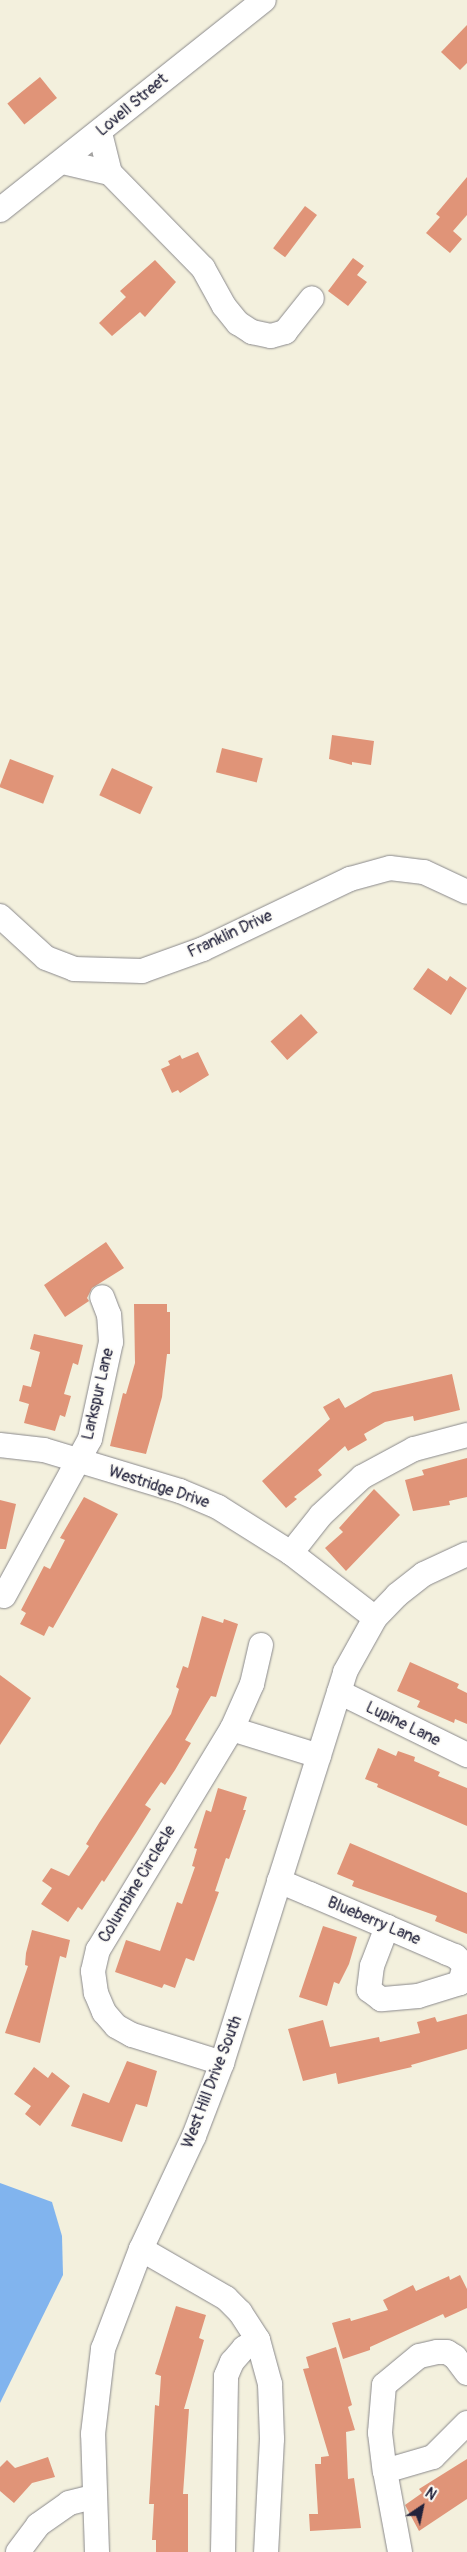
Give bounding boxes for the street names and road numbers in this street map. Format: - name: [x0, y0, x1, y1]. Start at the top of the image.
- street label: Lovell Street: [92, 70, 172, 140]
- street label: Franklin Drive: [185, 906, 275, 962]
- street label: Larkspur Lane: [78, 1346, 118, 1442]
- street label: Westridge Drive: [106, 1462, 212, 1512]
- street label: Lupine Lane: [363, 1698, 443, 1750]
- street label: Columbine Circlecle: [94, 1822, 180, 1946]
- street label: Blueberry Lane: [325, 1893, 423, 1949]
- street label: West Hill Drive South: [178, 2013, 246, 2151]

